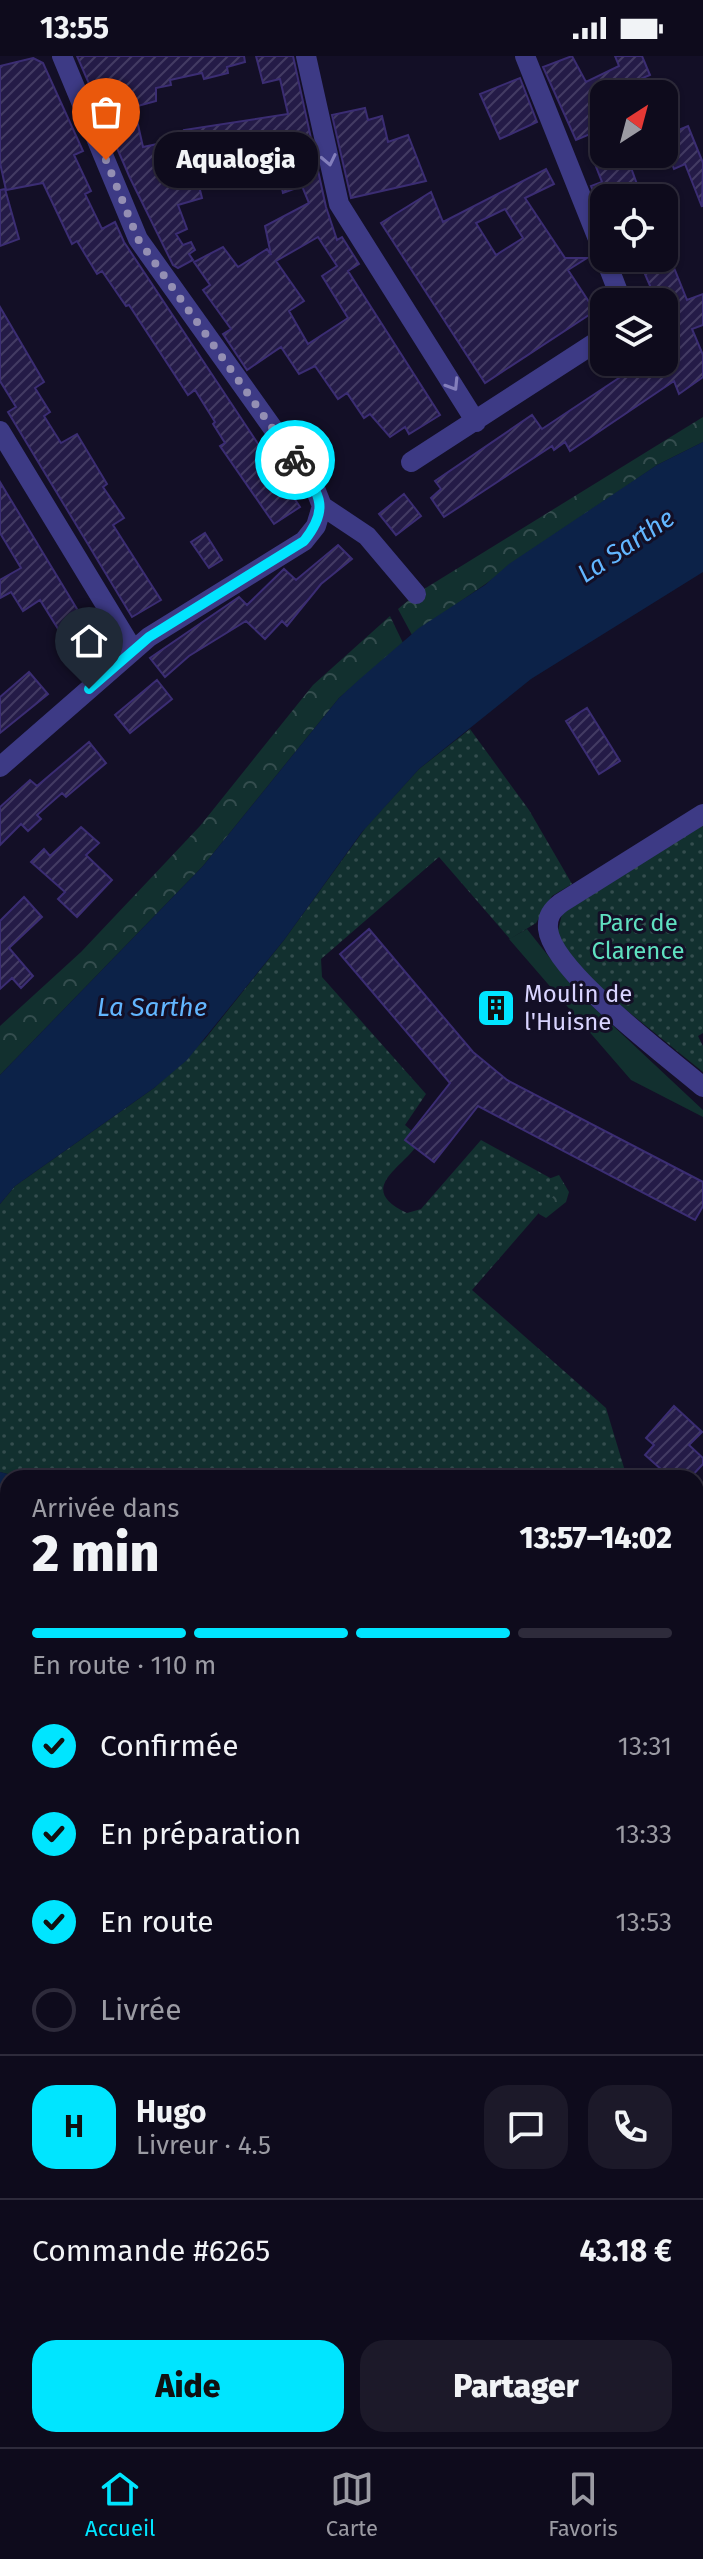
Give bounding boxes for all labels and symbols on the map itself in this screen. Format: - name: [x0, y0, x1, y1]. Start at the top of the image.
- pin: [72, 78, 140, 160]
- north arrow: [590, 80, 678, 168]
- callout: Aqualogia: [154, 132, 318, 188]
- one-way arrow: [320, 152, 337, 166]
- one-way arrow: [444, 377, 459, 391]
- courier: [255, 420, 335, 500]
- water label: La Sarthe: [572, 502, 680, 590]
- pin: [55, 607, 123, 689]
- park label: Parc de Clarence: [592, 909, 684, 965]
- place label: Moulin de l'Huisne: [524, 980, 632, 1036]
- building icon: Moulin de l'Huisne: [475, 987, 517, 1029]
- water label: La Sarthe: [97, 992, 207, 1023]

